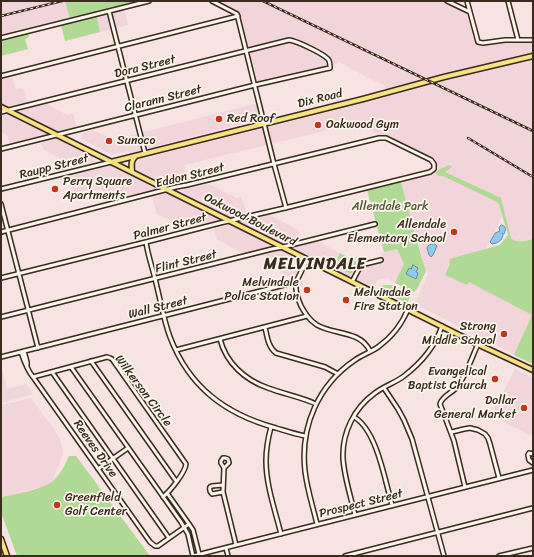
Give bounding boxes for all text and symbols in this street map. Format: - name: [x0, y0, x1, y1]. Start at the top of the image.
- street label: Dora Street: [113, 52, 177, 82]
- street label: Clarann Street: [123, 82, 203, 116]
- street label: Dix Road: [296, 87, 344, 111]
- place label: Red Roof: [227, 112, 275, 126]
- marker: Red Roof: [214, 114, 224, 124]
- place label: Oakwood Gym: [326, 118, 399, 132]
- marker: Oakwood Gym: [313, 120, 323, 130]
- place label: Sunoco: [117, 134, 155, 148]
- marker: Sunoco: [104, 136, 114, 146]
- street label: Raupp Street: [18, 151, 90, 183]
- street label: Eddon Street: [154, 161, 226, 191]
- place label: Perry Square Apartments: [63, 175, 132, 203]
- marker: Perry Square Apartments: [50, 184, 60, 194]
- street label: Oakwood Boulevard: [201, 190, 299, 250]
- park label: Allendale Park: [352, 200, 428, 214]
- street label: Palmer Street: [132, 210, 208, 244]
- place label: Allendale Elementary School: [347, 218, 446, 246]
- marker: Allendale Elementary School: [449, 227, 459, 237]
- street label: Flint Street: [154, 247, 218, 277]
- district label: MELVINDALE: [264, 255, 366, 275]
- place label: Melvindale Police Station: [224, 276, 299, 304]
- marker: Melvindale Police Station: [302, 285, 312, 295]
- place label: Melvindale Fire Station: [354, 286, 418, 314]
- street label: Wall Street: [127, 294, 189, 322]
- marker: Melvindale Fire Station: [341, 295, 351, 305]
- place label: Strong Middle School: [422, 320, 496, 348]
- marker: Strong Middle School: [499, 329, 509, 339]
- street label: Wilkerson Circle: [111, 352, 175, 430]
- place label: Evangelical Baptist Church: [408, 365, 487, 393]
- marker: Evangelical Baptist Church: [490, 374, 500, 384]
- place label: Dollar General Market: [434, 394, 516, 422]
- marker: Dollar General Market: [519, 403, 529, 413]
- street label: Reeves Drive: [70, 418, 120, 480]
- street label: Prospect Street: [318, 487, 404, 521]
- place label: Greenfield Golf Center: [65, 491, 127, 519]
- marker: Greenfield Golf Center: [52, 500, 62, 510]

